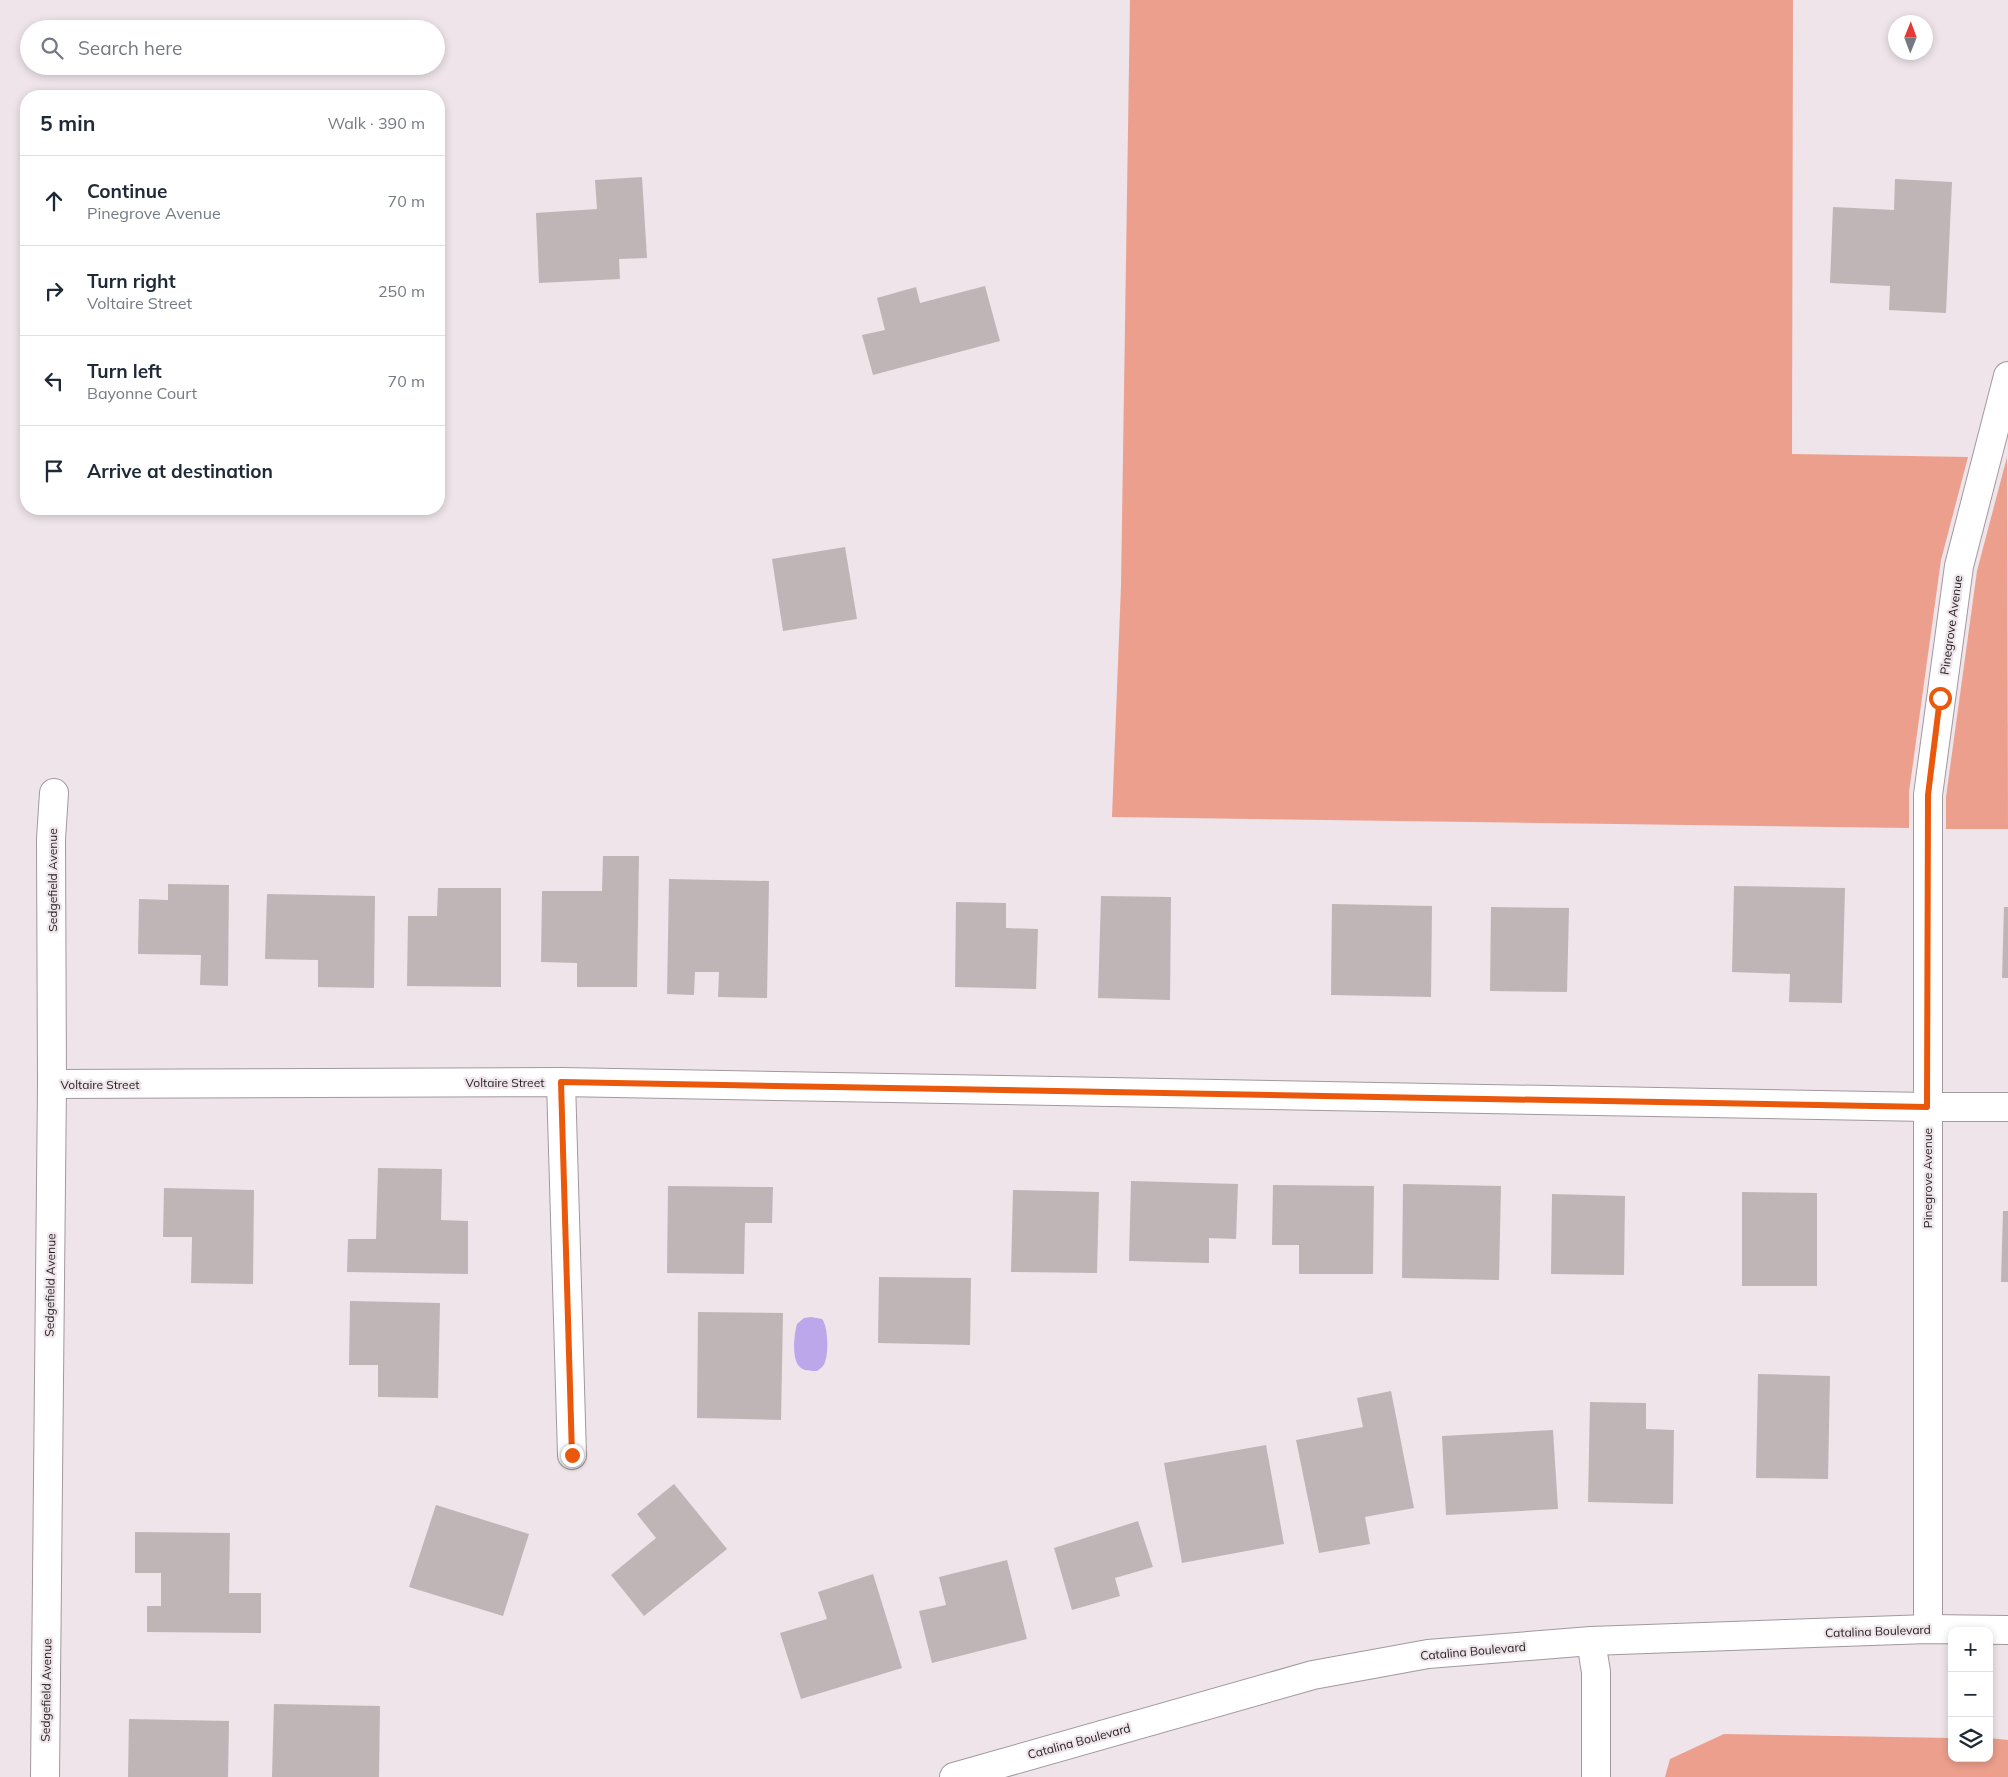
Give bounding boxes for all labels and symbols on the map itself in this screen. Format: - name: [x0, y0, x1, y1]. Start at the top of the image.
- north arrow: [1888, 15, 1933, 60]
- street label: Pinegrove Avenue: [1937, 574, 1965, 676]
- route start: [1929, 687, 1952, 710]
- street label: Sedgefield Avenue: [45, 828, 60, 932]
- street label: Voltaire Street: [466, 1075, 544, 1090]
- street label: Voltaire Street: [61, 1077, 139, 1092]
- street label: Pinegrove Avenue: [1920, 1128, 1935, 1228]
- street label: Sedgefield Avenue: [42, 1233, 58, 1337]
- route end: [561, 1444, 584, 1467]
- street label: Catalina Boulevard: [1825, 1622, 1931, 1640]
- street label: Sedgefield Avenue: [38, 1638, 54, 1742]
- street label: Catalina Boulevard: [1420, 1639, 1526, 1663]
- street label: Catalina Boulevard: [1026, 1720, 1132, 1762]

